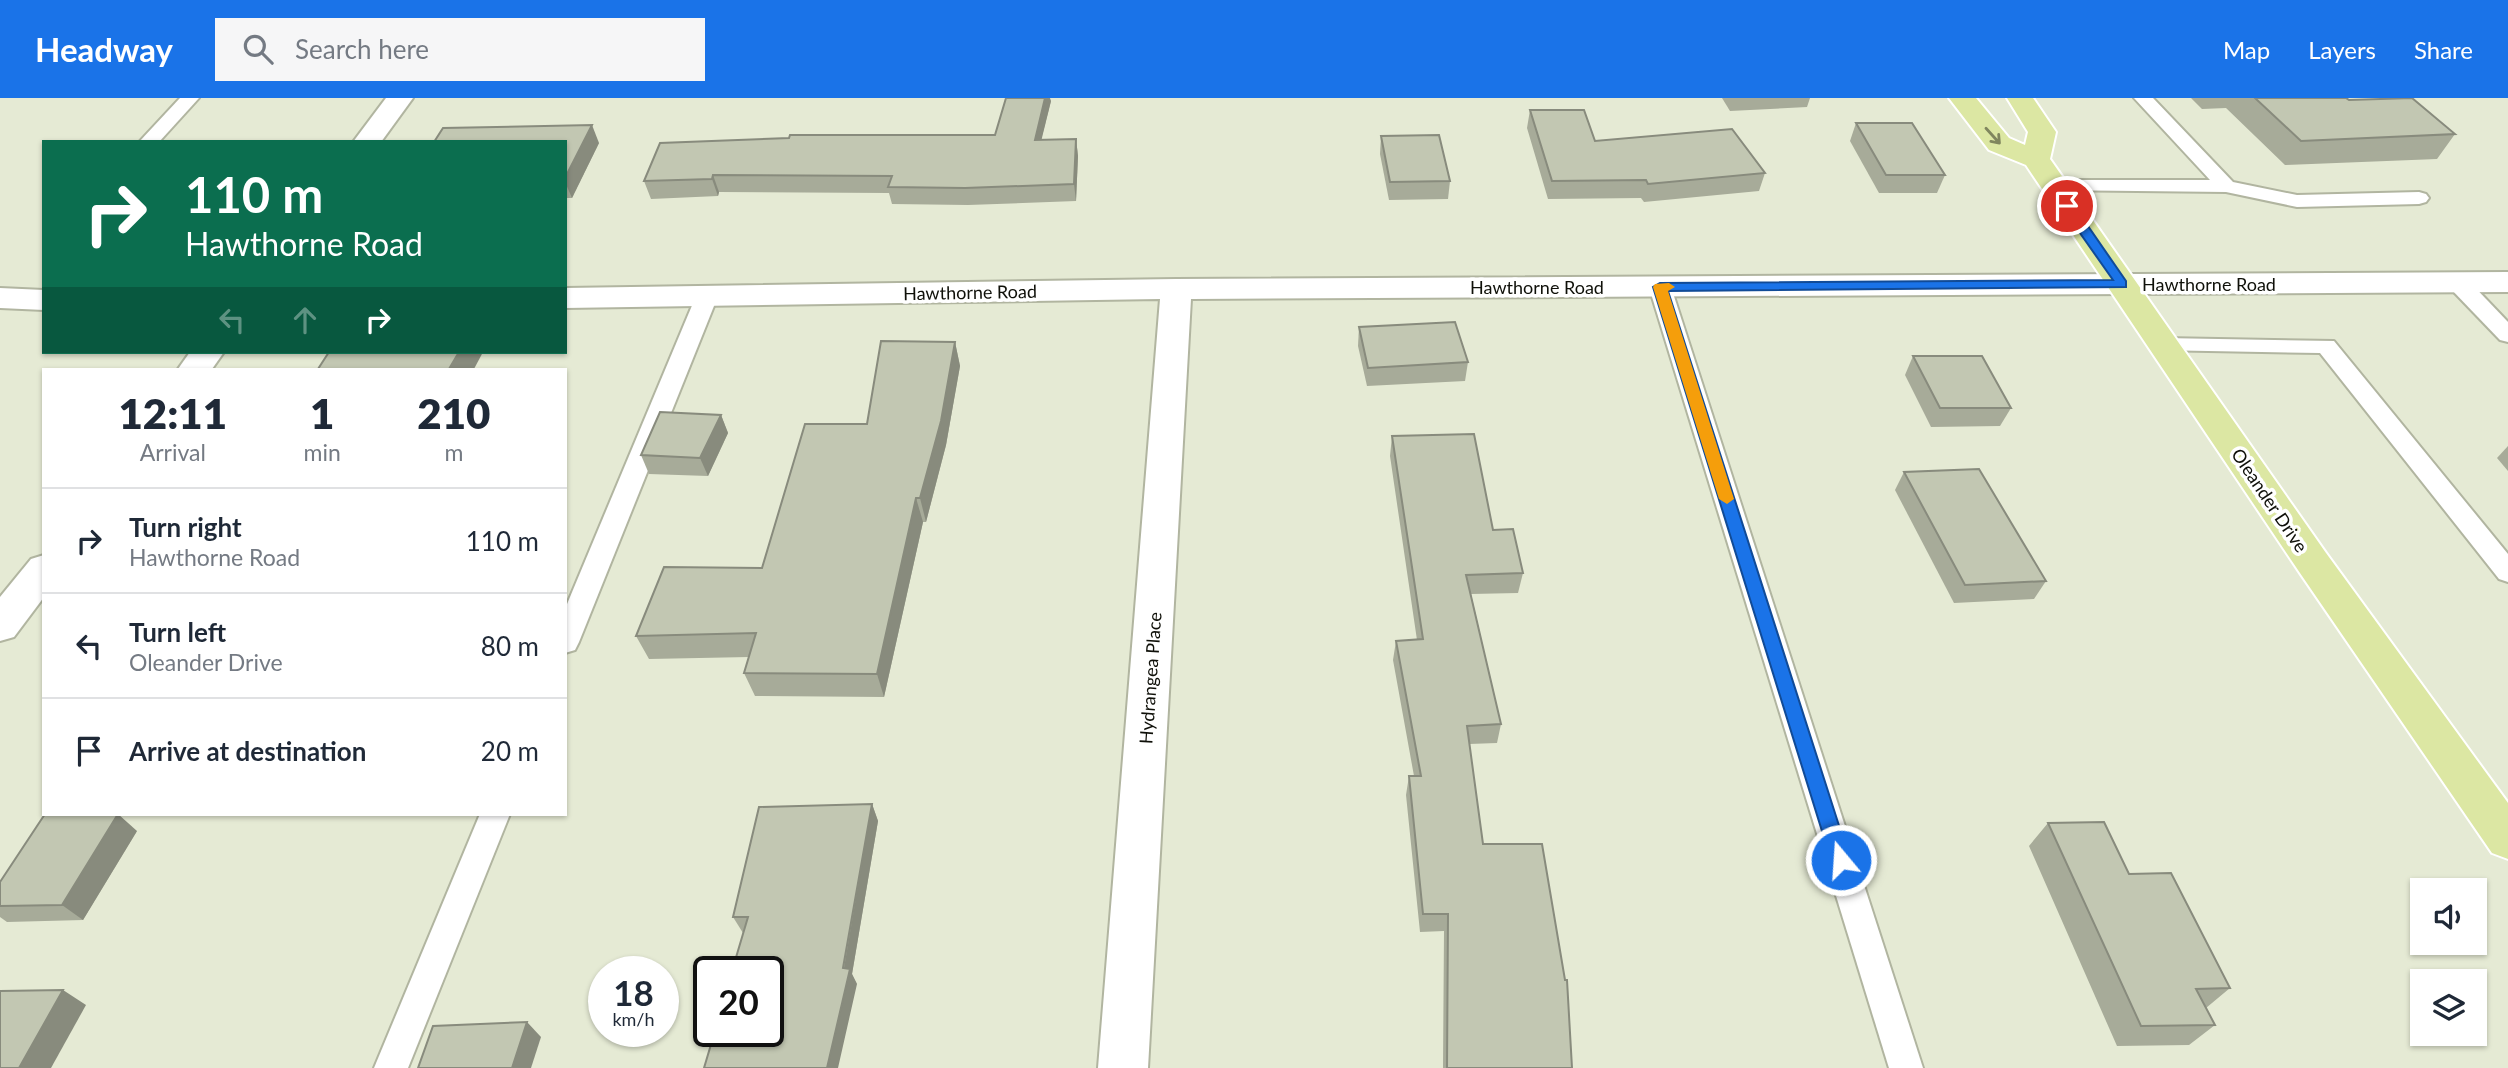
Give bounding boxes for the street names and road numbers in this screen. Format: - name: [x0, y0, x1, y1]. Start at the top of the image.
- street label: Hawthorne Road: [2142, 273, 2276, 295]
- street label: Hawthorne Road: [1470, 276, 1604, 298]
- street label: Hawthorne Road: [903, 280, 1037, 304]
- street label: Oleander Drive: [2227, 444, 2313, 556]
- street label: Hydrangea Place: [1134, 611, 1166, 745]

